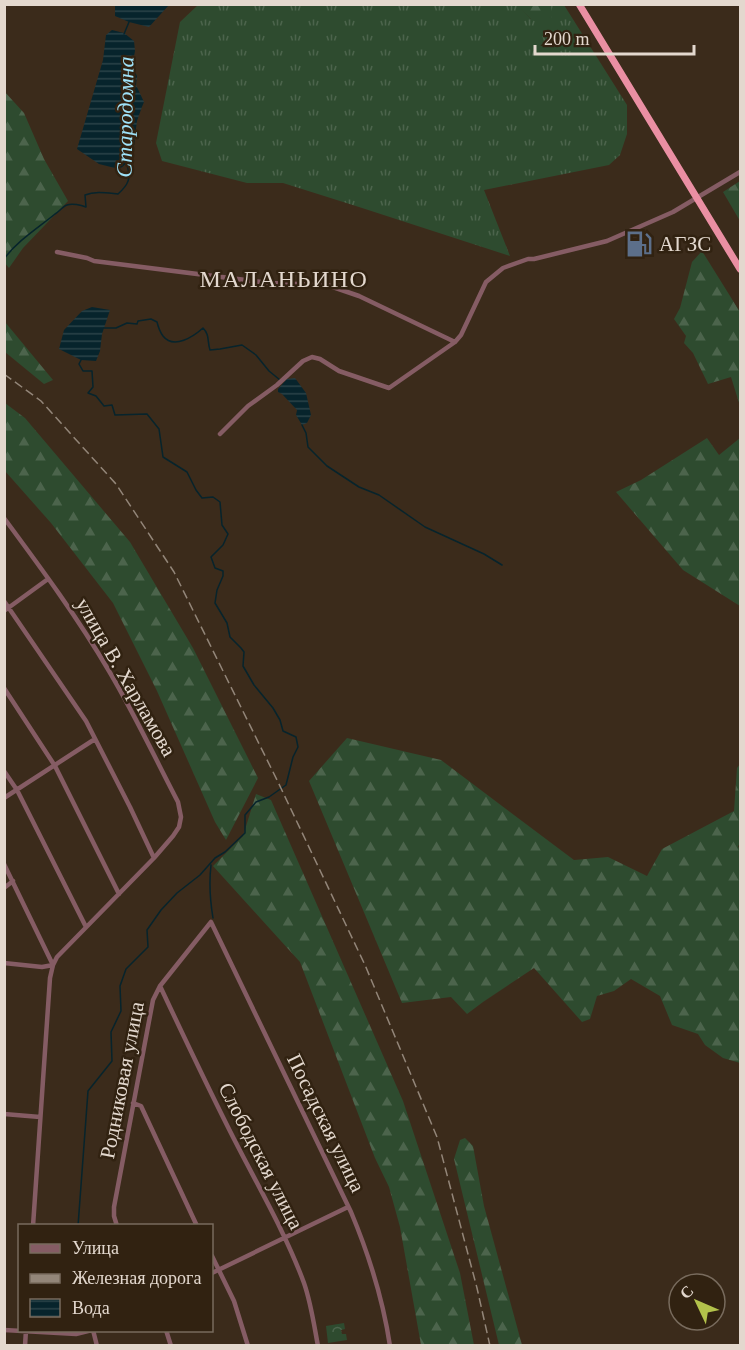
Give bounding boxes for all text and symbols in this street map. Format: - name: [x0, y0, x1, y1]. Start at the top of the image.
- scale bar: [535, 18, 694, 56]
- text: 200 m: [544, 29, 590, 49]
- water label: Стародомна: [111, 56, 139, 178]
- fuel station icon: АГЗС: [624, 229, 654, 259]
- place label: АГЗС: [659, 232, 711, 256]
- district label: МАЛАНЬИНО: [200, 266, 368, 292]
- street label: улица В. Харламова: [71, 594, 181, 761]
- street label: Родниковая улица: [95, 999, 149, 1161]
- street label: Посадская улица: [282, 1050, 370, 1197]
- street label: Слободская улица: [214, 1079, 309, 1234]
- legend: [18, 1224, 213, 1332]
- text: Улица: [72, 1238, 119, 1258]
- text: Железная дорога: [72, 1268, 201, 1288]
- north arrow: [667, 1272, 727, 1332]
- text: С: [676, 1282, 697, 1302]
- text: Вода: [72, 1298, 110, 1318]

